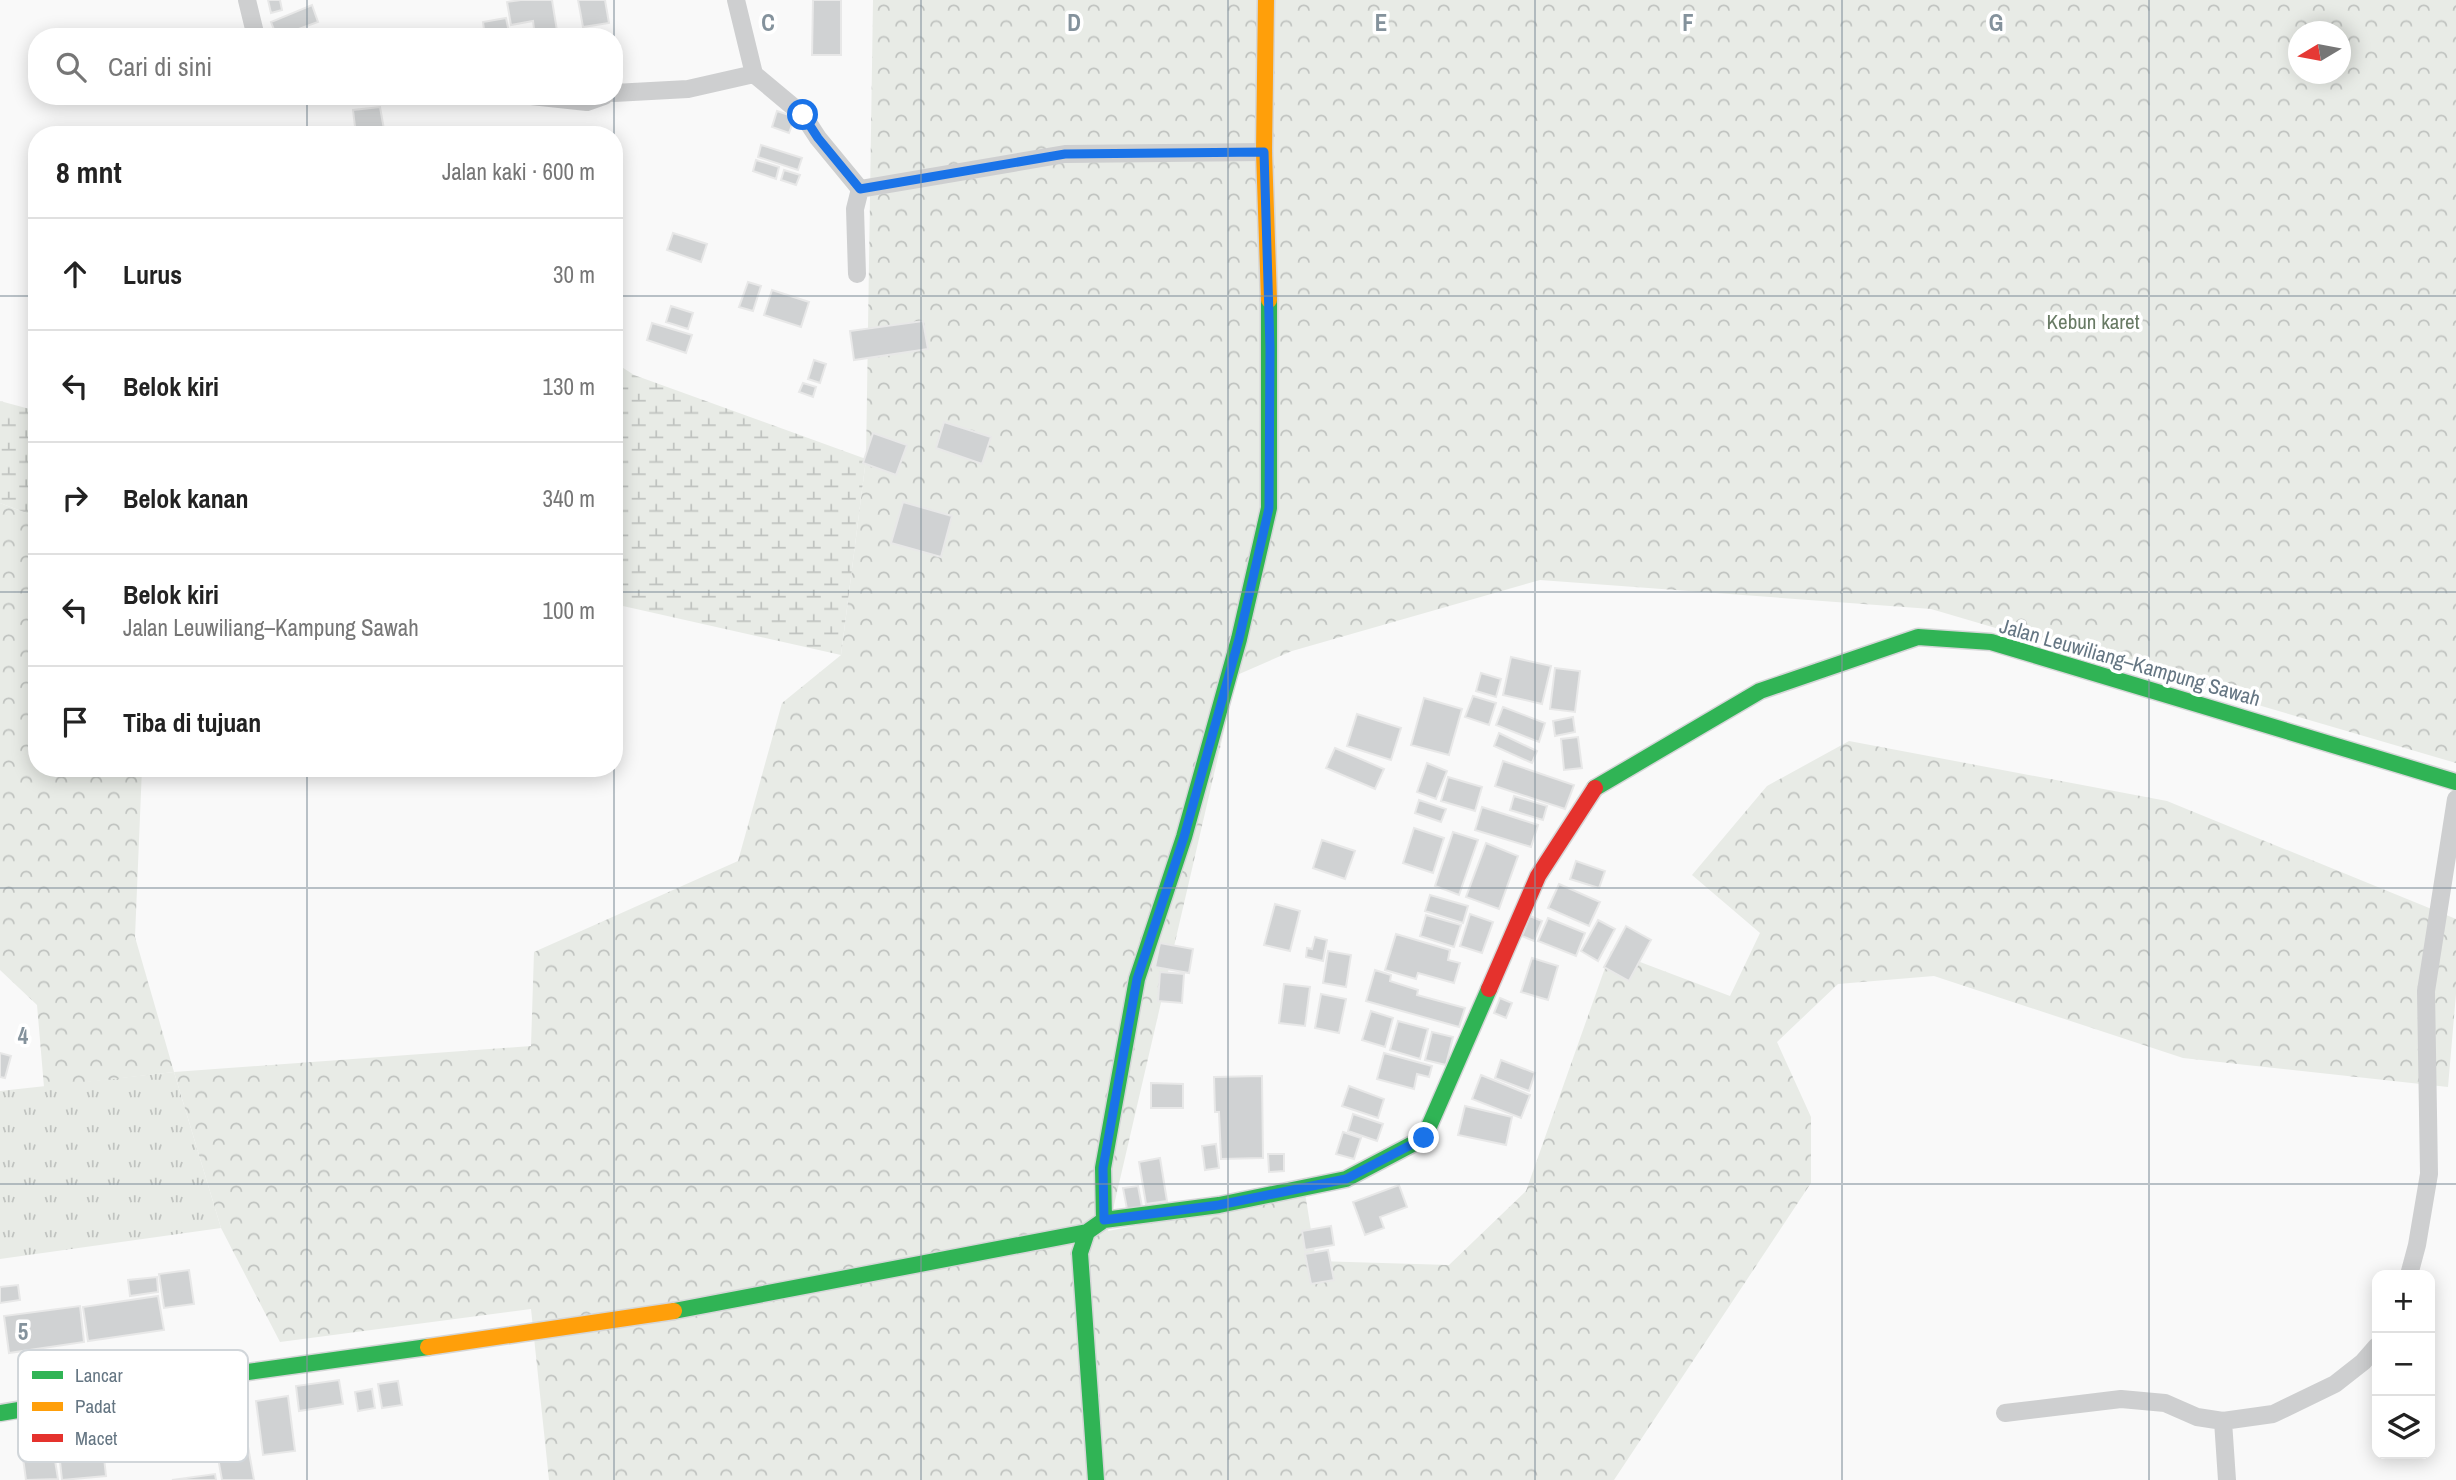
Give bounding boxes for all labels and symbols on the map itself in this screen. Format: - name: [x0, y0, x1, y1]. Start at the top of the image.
- text: C: [761, 7, 775, 38]
- text: D: [1067, 7, 1081, 38]
- text: E: [1375, 7, 1387, 38]
- text: F: [1682, 7, 1694, 38]
- text: G: [1989, 7, 2003, 38]
- north arrow: [2288, 21, 2351, 84]
- route start: [787, 99, 818, 130]
- park label: Kebun karet: [2047, 307, 2140, 336]
- street label: Jalan Leuwiliang–Kampung Sawah: [1996, 611, 2264, 713]
- text: 4: [18, 1020, 29, 1051]
- route end: [1408, 1122, 1439, 1153]
- text: 5: [18, 1316, 28, 1347]
- legend: [18, 1350, 248, 1462]
- text: Lancar: [75, 1362, 123, 1388]
- text: Padat: [75, 1393, 116, 1419]
- text: Macet: [75, 1425, 118, 1451]

